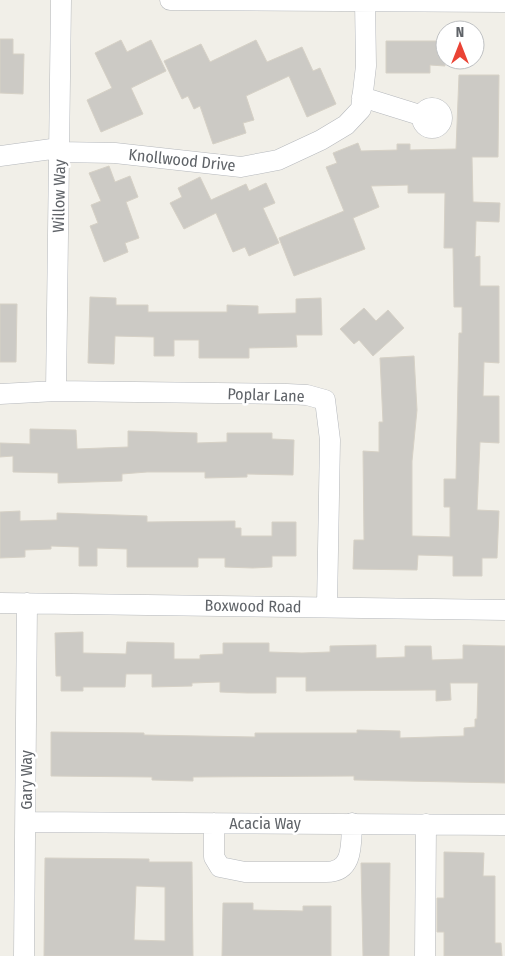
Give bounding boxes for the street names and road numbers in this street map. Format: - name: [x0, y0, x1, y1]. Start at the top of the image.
- street label: Knollwood Drive: [128, 145, 236, 175]
- street label: Willow Way: [49, 158, 69, 233]
- street label: Poplar Lane: [227, 384, 305, 406]
- street label: Boxwood Road: [204, 596, 302, 616]
- street label: Gary Way: [17, 749, 36, 810]
- street label: Acacia Way: [229, 814, 302, 833]

